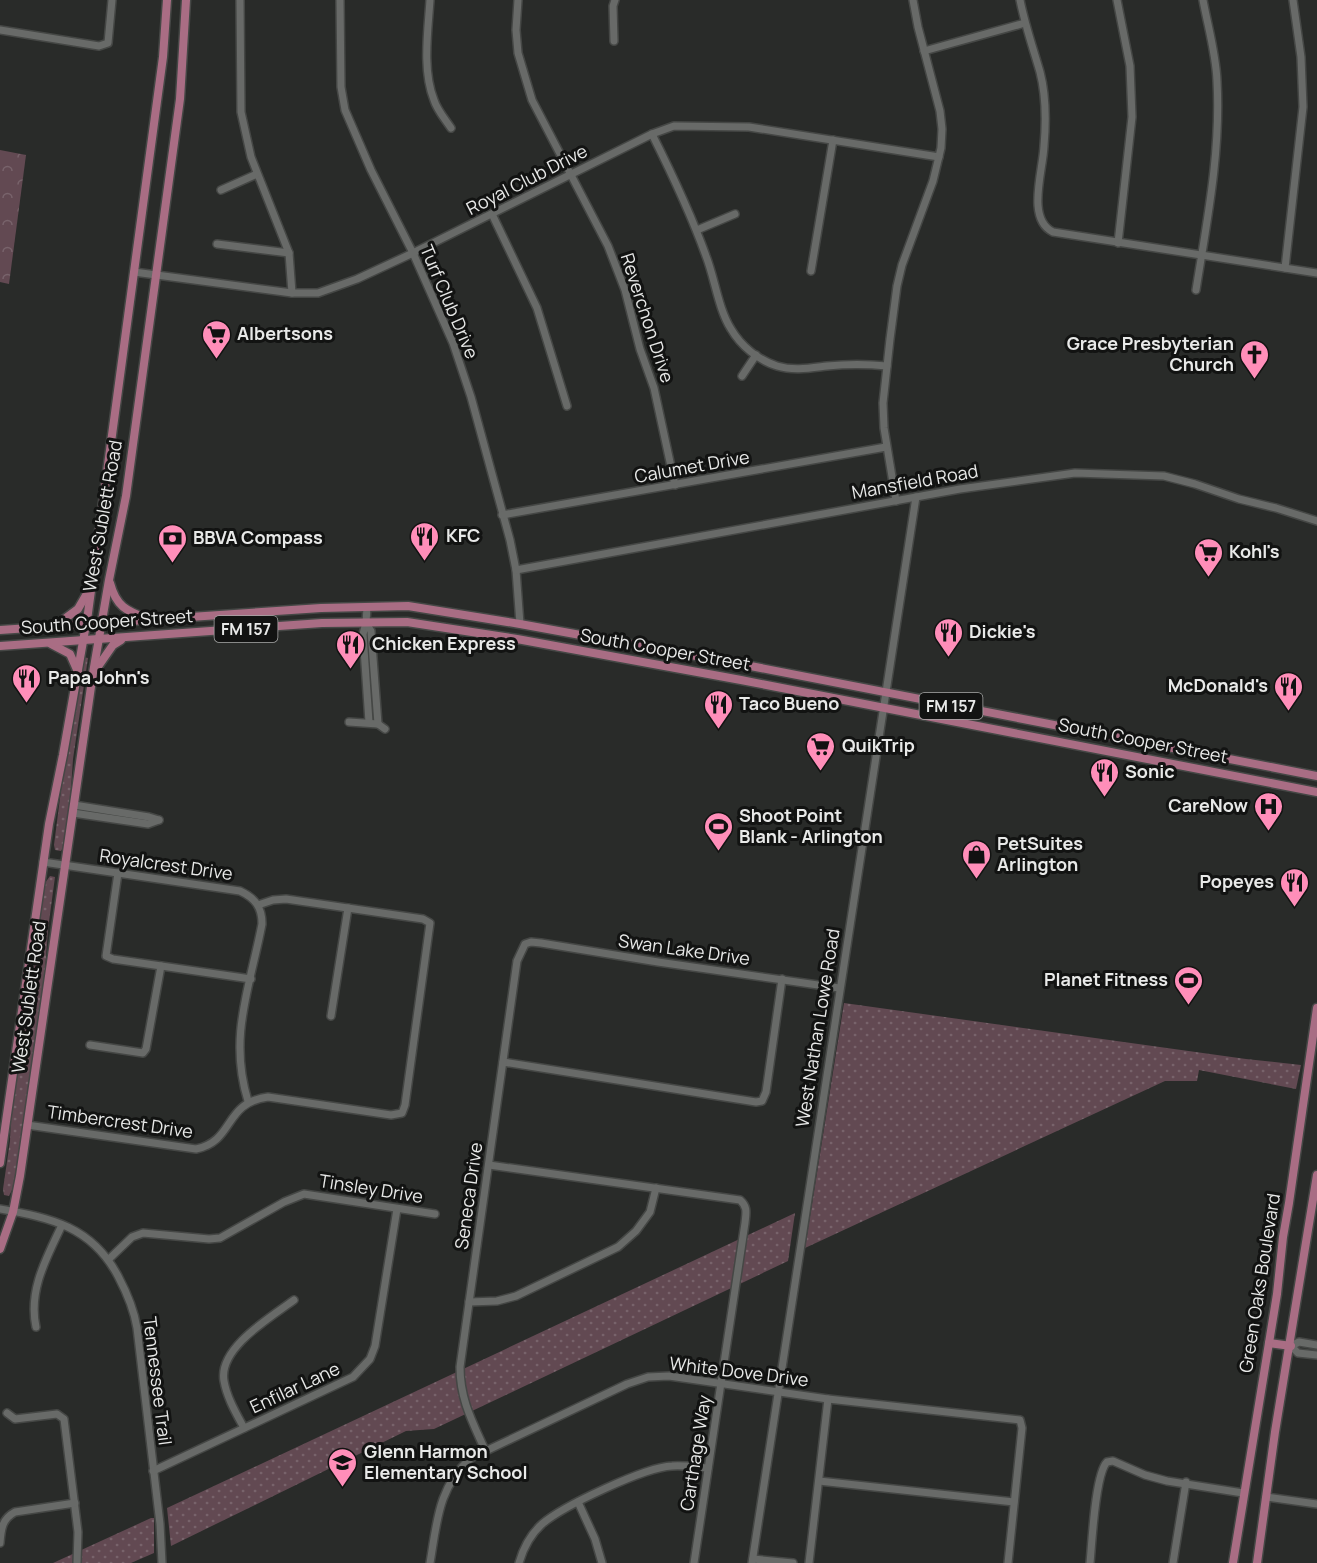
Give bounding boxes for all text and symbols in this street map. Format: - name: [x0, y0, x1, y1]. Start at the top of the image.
- street label: Royal Club Drive: [462, 138, 591, 220]
- street label: Turf Club Drive: [415, 241, 485, 362]
- street label: Reverchon Drive: [616, 250, 680, 386]
- supermarket icon: Albertsons: [200, 318, 232, 360]
- place label: Albertsons: [237, 321, 333, 345]
- place label: Grace Presbyterian Church: [1067, 331, 1234, 376]
- church icon: Grace Presbyterian Church: [1239, 338, 1271, 380]
- street label: West Sublett Road: [77, 438, 127, 593]
- street label: Calumet Drive: [632, 444, 751, 488]
- street label: Mansfield Road: [850, 458, 980, 504]
- restaurant icon: KFC: [409, 520, 441, 562]
- bank icon: BBVA Compass: [156, 522, 188, 564]
- place label: KFC: [446, 523, 480, 547]
- place label: BBVA Compass: [193, 525, 323, 549]
- supermarket icon: Kohl's: [1192, 536, 1224, 578]
- place label: Kohl's: [1229, 539, 1280, 563]
- street label: South Cooper Street: [20, 603, 194, 639]
- road number: FM 157: [214, 616, 278, 642]
- restaurant icon: Dickie's: [932, 616, 964, 658]
- place label: Dickie's: [969, 619, 1036, 643]
- street label: South Cooper Street: [578, 622, 752, 676]
- restaurant icon: Chicken Express: [335, 628, 367, 670]
- place label: Chicken Express: [372, 631, 516, 655]
- restaurant icon: Papa John's: [11, 662, 43, 704]
- place label: Papa John's: [48, 665, 150, 689]
- restaurant icon: McDonald's: [1273, 670, 1305, 712]
- place label: McDonald's: [1168, 673, 1268, 697]
- restaurant icon: Taco Bueno: [702, 688, 734, 730]
- place label: Taco Bueno: [739, 691, 839, 715]
- road number: FM 157: [920, 693, 982, 719]
- street label: South Cooper Street: [1056, 712, 1230, 768]
- supermarket icon: QuikTrip: [805, 730, 837, 772]
- place label: QuikTrip: [842, 733, 915, 757]
- restaurant icon: Sonic: [1088, 756, 1120, 798]
- place label: Sonic: [1125, 759, 1175, 783]
- hospital icon: CareNow: [1253, 790, 1285, 832]
- place label: CareNow: [1168, 793, 1249, 817]
- place label: Shoot Point Blank - Arlington: [739, 803, 883, 848]
- sports icon: Shoot Point Blank - Arlington: [702, 810, 734, 852]
- place label: PetSuites Arlington: [997, 831, 1083, 876]
- shop icon: PetSuites Arlington: [960, 838, 992, 880]
- street label: Royalcrest Drive: [98, 843, 234, 885]
- restaurant icon: Popeyes: [1279, 866, 1311, 908]
- place label: Popeyes: [1199, 869, 1274, 893]
- street label: West Sublett Road: [5, 919, 51, 1074]
- street label: West Nathan Lowe Road: [789, 927, 845, 1129]
- street label: Swan Lake Drive: [617, 928, 752, 970]
- sports icon: Planet Fitness: [1173, 964, 1205, 1006]
- place label: Planet Fitness: [1044, 967, 1168, 991]
- street label: Timbercrest Drive: [46, 1099, 195, 1143]
- street label: Seneca Drive: [449, 1141, 487, 1251]
- street label: Tinsley Drive: [318, 1168, 425, 1208]
- street label: Green Oaks Boulevard: [1233, 1191, 1285, 1374]
- street label: Tennessee Trail: [138, 1315, 178, 1447]
- street label: White Dove Drive: [668, 1351, 810, 1391]
- street label: Enfilar Lane: [246, 1356, 343, 1418]
- street label: Carthage Way: [674, 1393, 716, 1513]
- place label: Glenn Harmon Elementary School: [364, 1439, 527, 1484]
- school or university icon: Glenn Harmon Elementary School: [327, 1446, 359, 1488]

